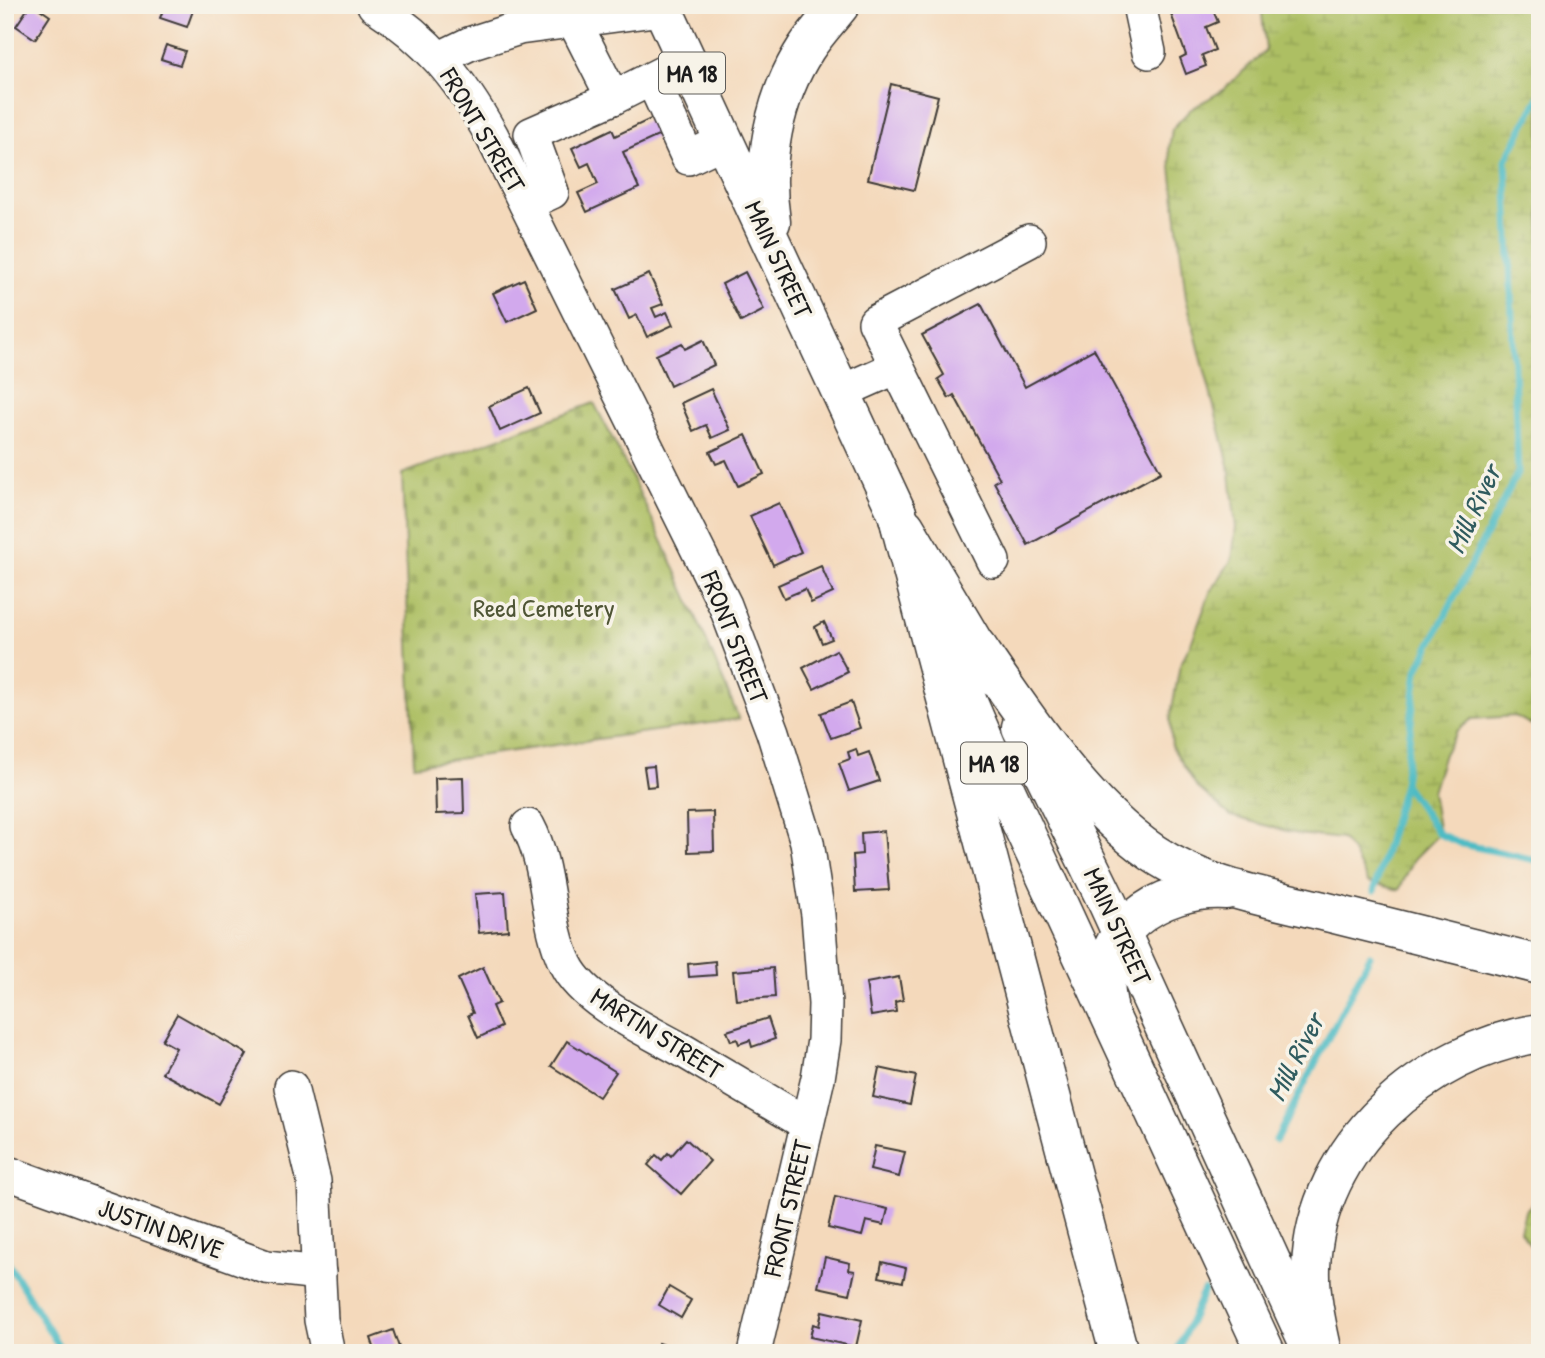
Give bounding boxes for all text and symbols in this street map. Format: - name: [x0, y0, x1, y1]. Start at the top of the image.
- road number: MA 18: [659, 52, 725, 94]
- street label: FRONT STREET: [432, 61, 534, 199]
- street label: MAIN STREET: [737, 195, 822, 324]
- water label: Mill River: [1436, 456, 1511, 559]
- street label: FRONT STREET: [692, 565, 778, 709]
- park label: Reed Cemetery: [473, 590, 615, 625]
- road number: MA 18: [961, 742, 1027, 784]
- street label: MAIN STREET: [1076, 862, 1161, 991]
- street label: MARTIN STREET: [584, 979, 730, 1088]
- water label: Mill River: [1257, 1004, 1335, 1107]
- street label: FRONT STREET: [754, 1136, 820, 1281]
- street label: JUSTIN DRIVE: [94, 1189, 229, 1267]

